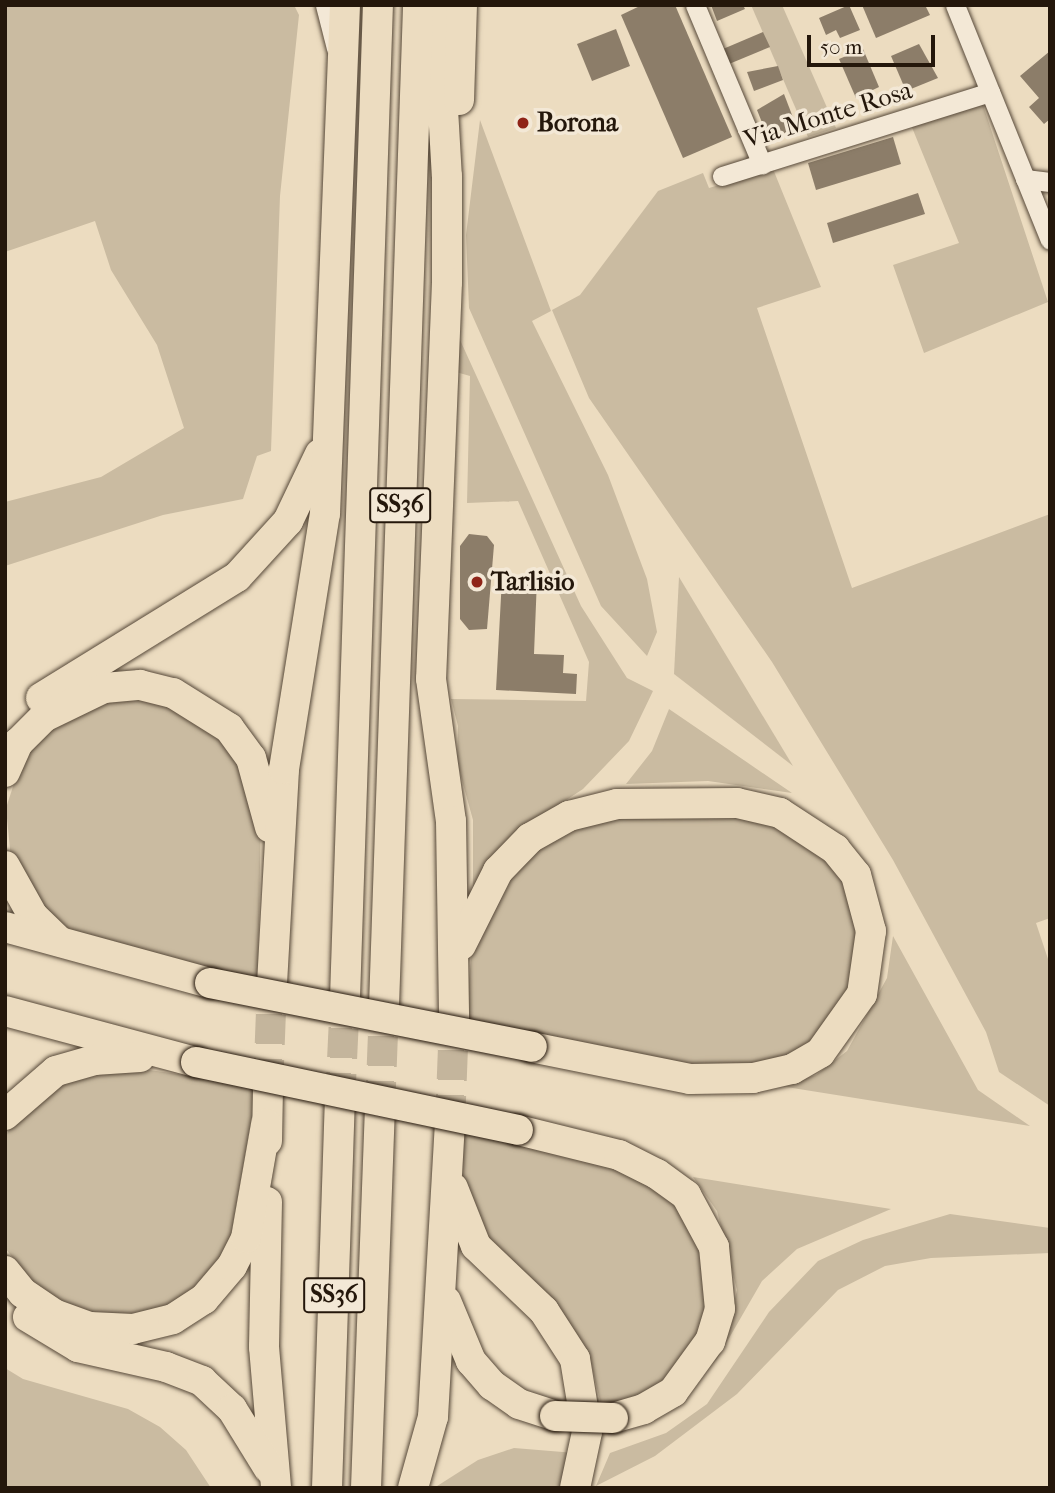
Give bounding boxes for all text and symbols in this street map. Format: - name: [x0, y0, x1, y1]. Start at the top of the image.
- scale bar: [810, 21, 938, 65]
- text: 50 m: [820, 35, 863, 59]
- street label: Via Monte Rosa: [740, 75, 916, 155]
- place label: Borona: [537, 107, 618, 139]
- marker: Borona: [515, 115, 531, 131]
- road number: SS36: [368, 484, 432, 526]
- place label: Tarlisio: [491, 566, 574, 598]
- marker: Tarlisio: [469, 574, 485, 590]
- road number: SS36: [302, 1274, 366, 1316]

